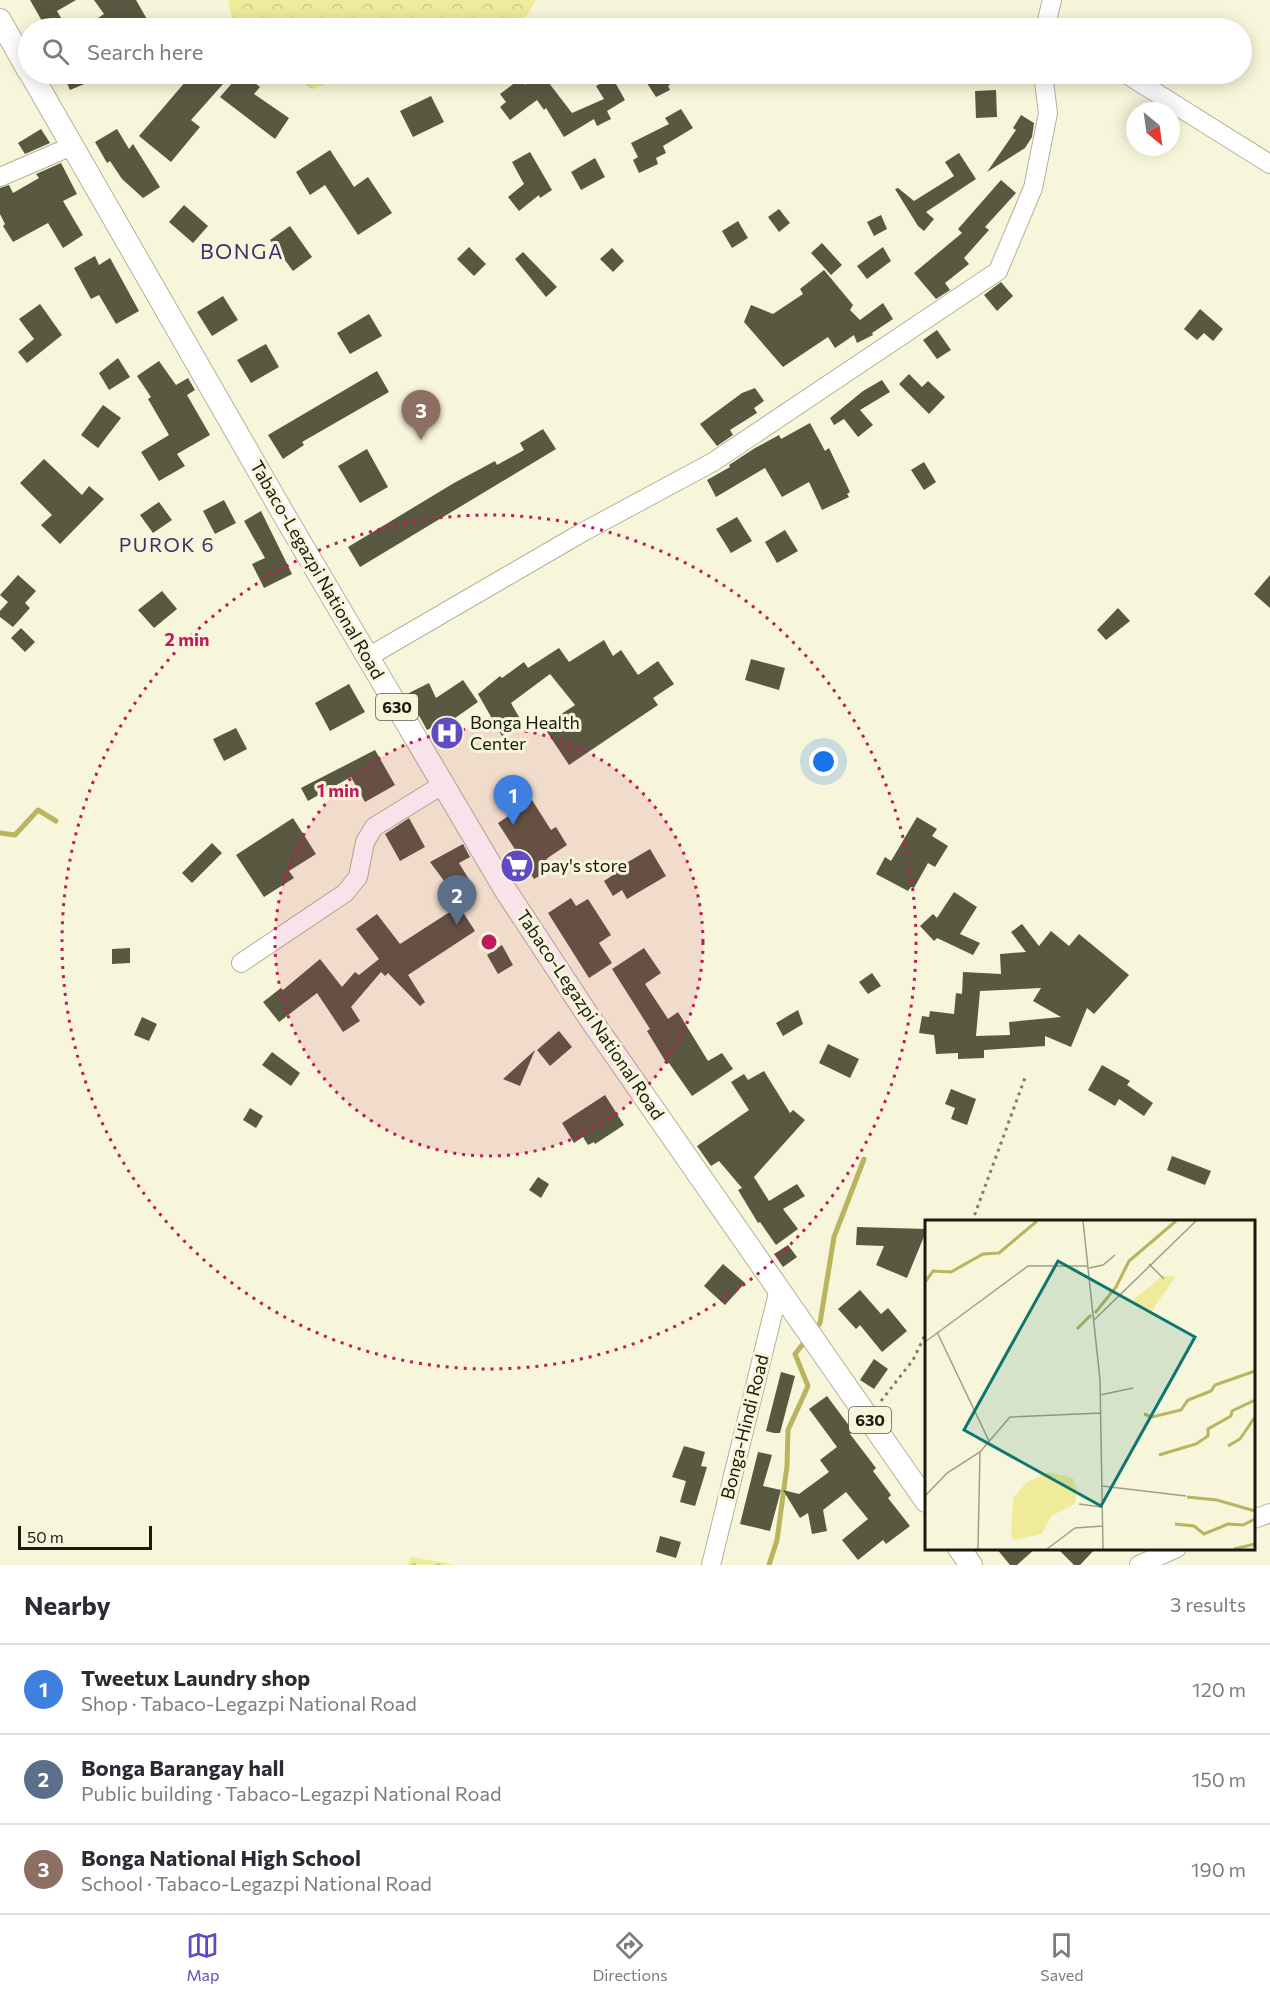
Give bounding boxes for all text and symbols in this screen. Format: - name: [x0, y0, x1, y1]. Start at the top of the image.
- search box: [18, 18, 1252, 84]
- icon: search: [39, 35, 72, 68]
- text: Search here: [87, 38, 203, 65]
- north arrow: [1126, 102, 1180, 156]
- district label: BONGA: [200, 238, 284, 263]
- pin: 3: [402, 390, 440, 440]
- street label: Tabaco-Legazpi National Road: [246, 456, 390, 683]
- district label: PUROK 6: [119, 532, 215, 556]
- text: 2 min: [165, 628, 209, 650]
- road number: 630: [376, 694, 418, 720]
- place label: Bonga Health Center: [470, 711, 580, 754]
- hospital icon: Bonga Health Center: [429, 715, 465, 751]
- your location: [809, 747, 838, 776]
- pin: 1: [494, 776, 532, 825]
- text: 1 min: [317, 779, 359, 801]
- supermarket icon: pay's store: [499, 848, 535, 884]
- place label: pay's store: [540, 854, 627, 876]
- pin: 2: [438, 876, 476, 925]
- street label: Tabaco-Legazpi National Road: [512, 905, 670, 1124]
- centre of rings: [479, 932, 499, 952]
- inset map: [925, 1220, 1255, 1550]
- street label: Bonga-Hindi Road: [715, 1352, 773, 1501]
- road number: 630: [849, 1407, 891, 1433]
- scale bar: [18, 1523, 152, 1550]
- text: 50 m: [27, 1527, 64, 1546]
- text: Nearby: [24, 1589, 111, 1620]
- text: 3 results: [1170, 1592, 1246, 1616]
- text: Tweetux Laundry shop: [81, 1664, 310, 1691]
- text: 1: [39, 1677, 48, 1701]
- text: 120 m: [1192, 1677, 1246, 1701]
- text: Shop · Tabaco-Legazpi National Road: [81, 1691, 417, 1715]
- text: Bonga Barangay hall: [81, 1754, 284, 1781]
- text: 2: [38, 1767, 49, 1791]
- text: 150 m: [1192, 1767, 1246, 1791]
- text: Public building · Tabaco-Legazpi National Road: [81, 1781, 501, 1805]
- text: Bonga National High School: [81, 1844, 361, 1871]
- text: 3: [38, 1857, 49, 1881]
- text: 190 m: [1191, 1857, 1246, 1881]
- text: School · Tabaco-Legazpi National Road: [81, 1871, 432, 1895]
- tab: Map: [186, 1929, 219, 1984]
- tab: Directions: [592, 1929, 667, 1984]
- tab: Saved: [1040, 1929, 1084, 1984]

